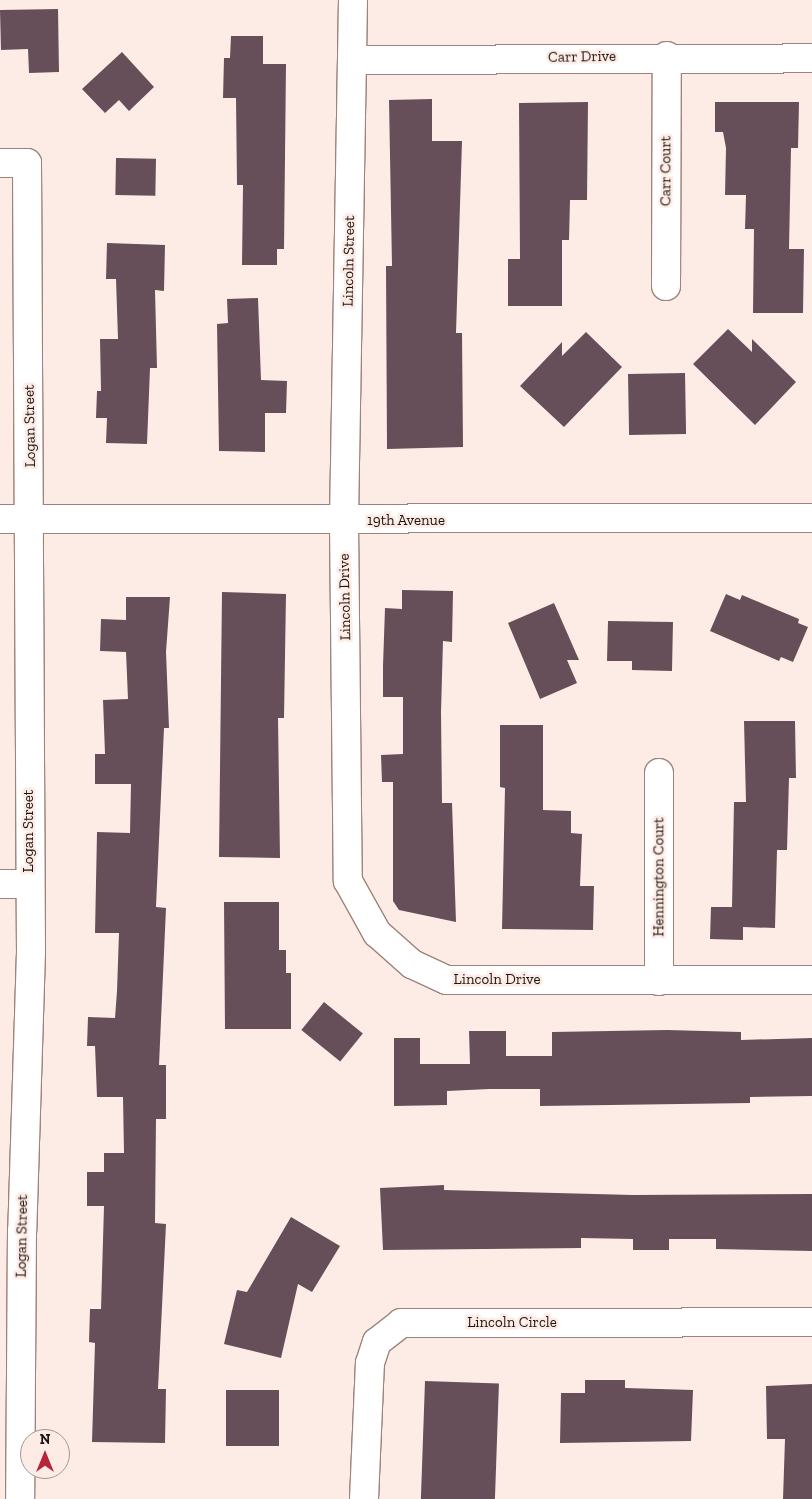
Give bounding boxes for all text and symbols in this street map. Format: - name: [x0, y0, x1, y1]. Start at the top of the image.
- street label: Carr Drive: [548, 47, 616, 67]
- street label: Carr Court: [657, 136, 675, 206]
- street label: Lincoln Street: [339, 215, 359, 307]
- street label: Logan Street: [20, 384, 40, 468]
- street label: 19th Avenue: [367, 512, 445, 530]
- street label: Lincoln Drive: [335, 553, 355, 641]
- street label: Logan Street: [20, 790, 38, 872]
- street label: Hennington Court: [650, 817, 668, 937]
- street label: Lincoln Drive: [454, 971, 540, 989]
- street label: Logan Street: [12, 1194, 32, 1278]
- street label: Lincoln Circle: [467, 1314, 557, 1332]
- north arrow: [20, 1429, 70, 1479]
- text: N: [40, 1431, 50, 1448]

